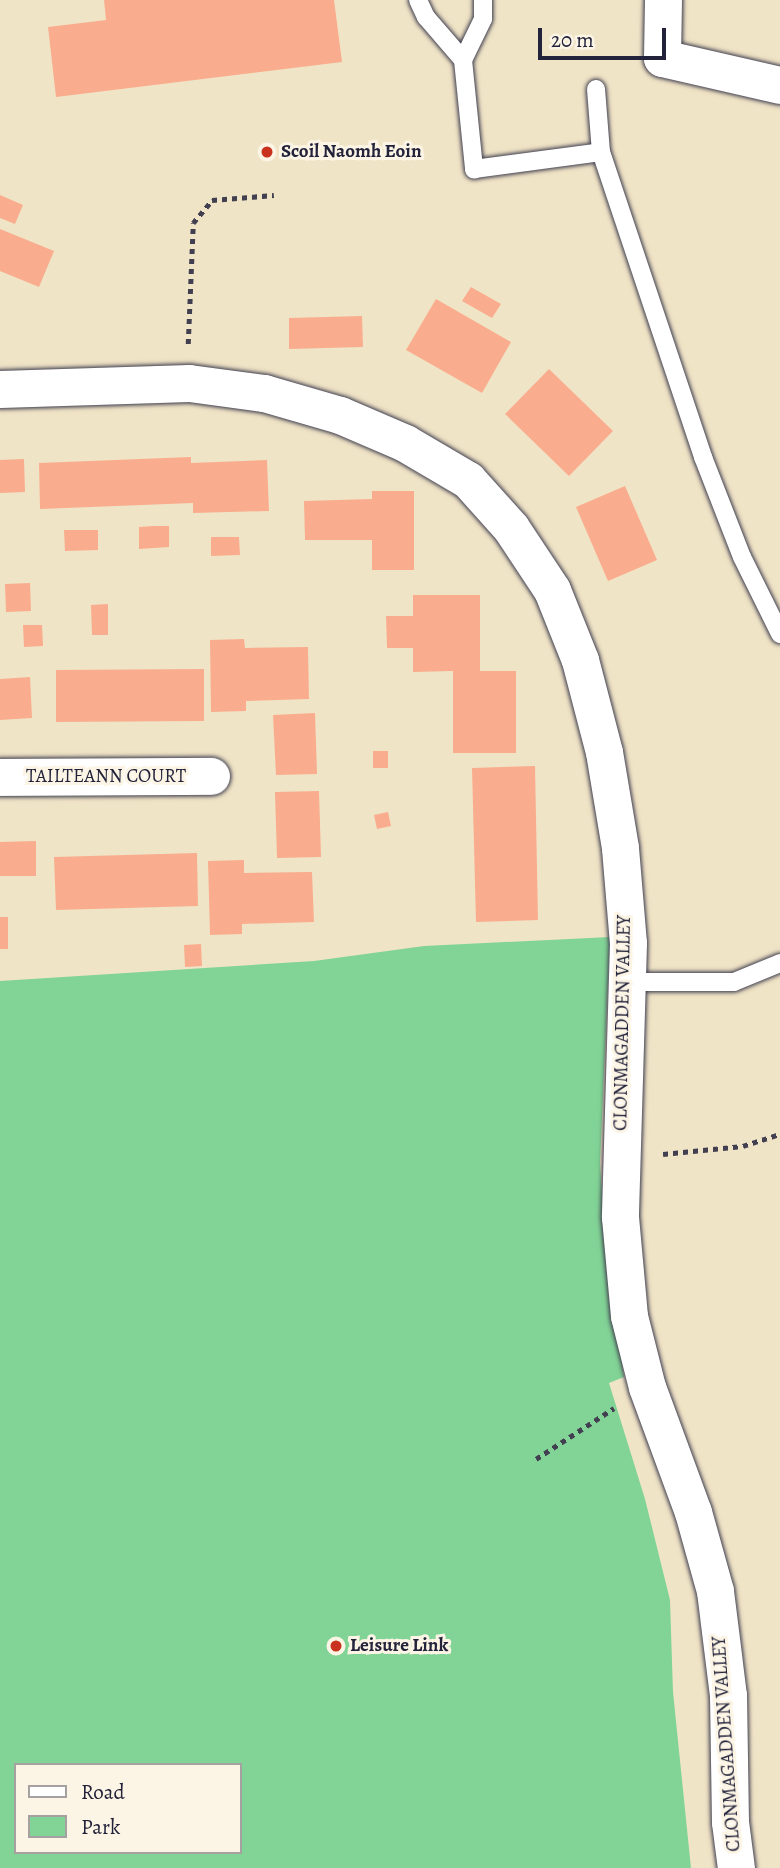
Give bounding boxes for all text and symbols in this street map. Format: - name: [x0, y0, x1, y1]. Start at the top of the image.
- scale bar: [542, 14, 670, 58]
- text: 20 m: [551, 26, 594, 54]
- place label: Scoil Naomh Eoin: [281, 141, 422, 163]
- marker: Scoil Naomh Eoin: [259, 144, 275, 160]
- street label: TAILTEANN COURT: [26, 766, 186, 788]
- street label: CLONMAGADDEN VALLEY: [610, 915, 636, 1131]
- place label: Leisure Link: [350, 1635, 448, 1657]
- street label: CLONMAGADDEN VALLEY: [708, 1636, 746, 1852]
- marker: Leisure Link: [328, 1638, 344, 1654]
- legend: [14, 1763, 242, 1854]
- text: Road: [81, 1778, 125, 1806]
- text: Park: [81, 1813, 120, 1841]

